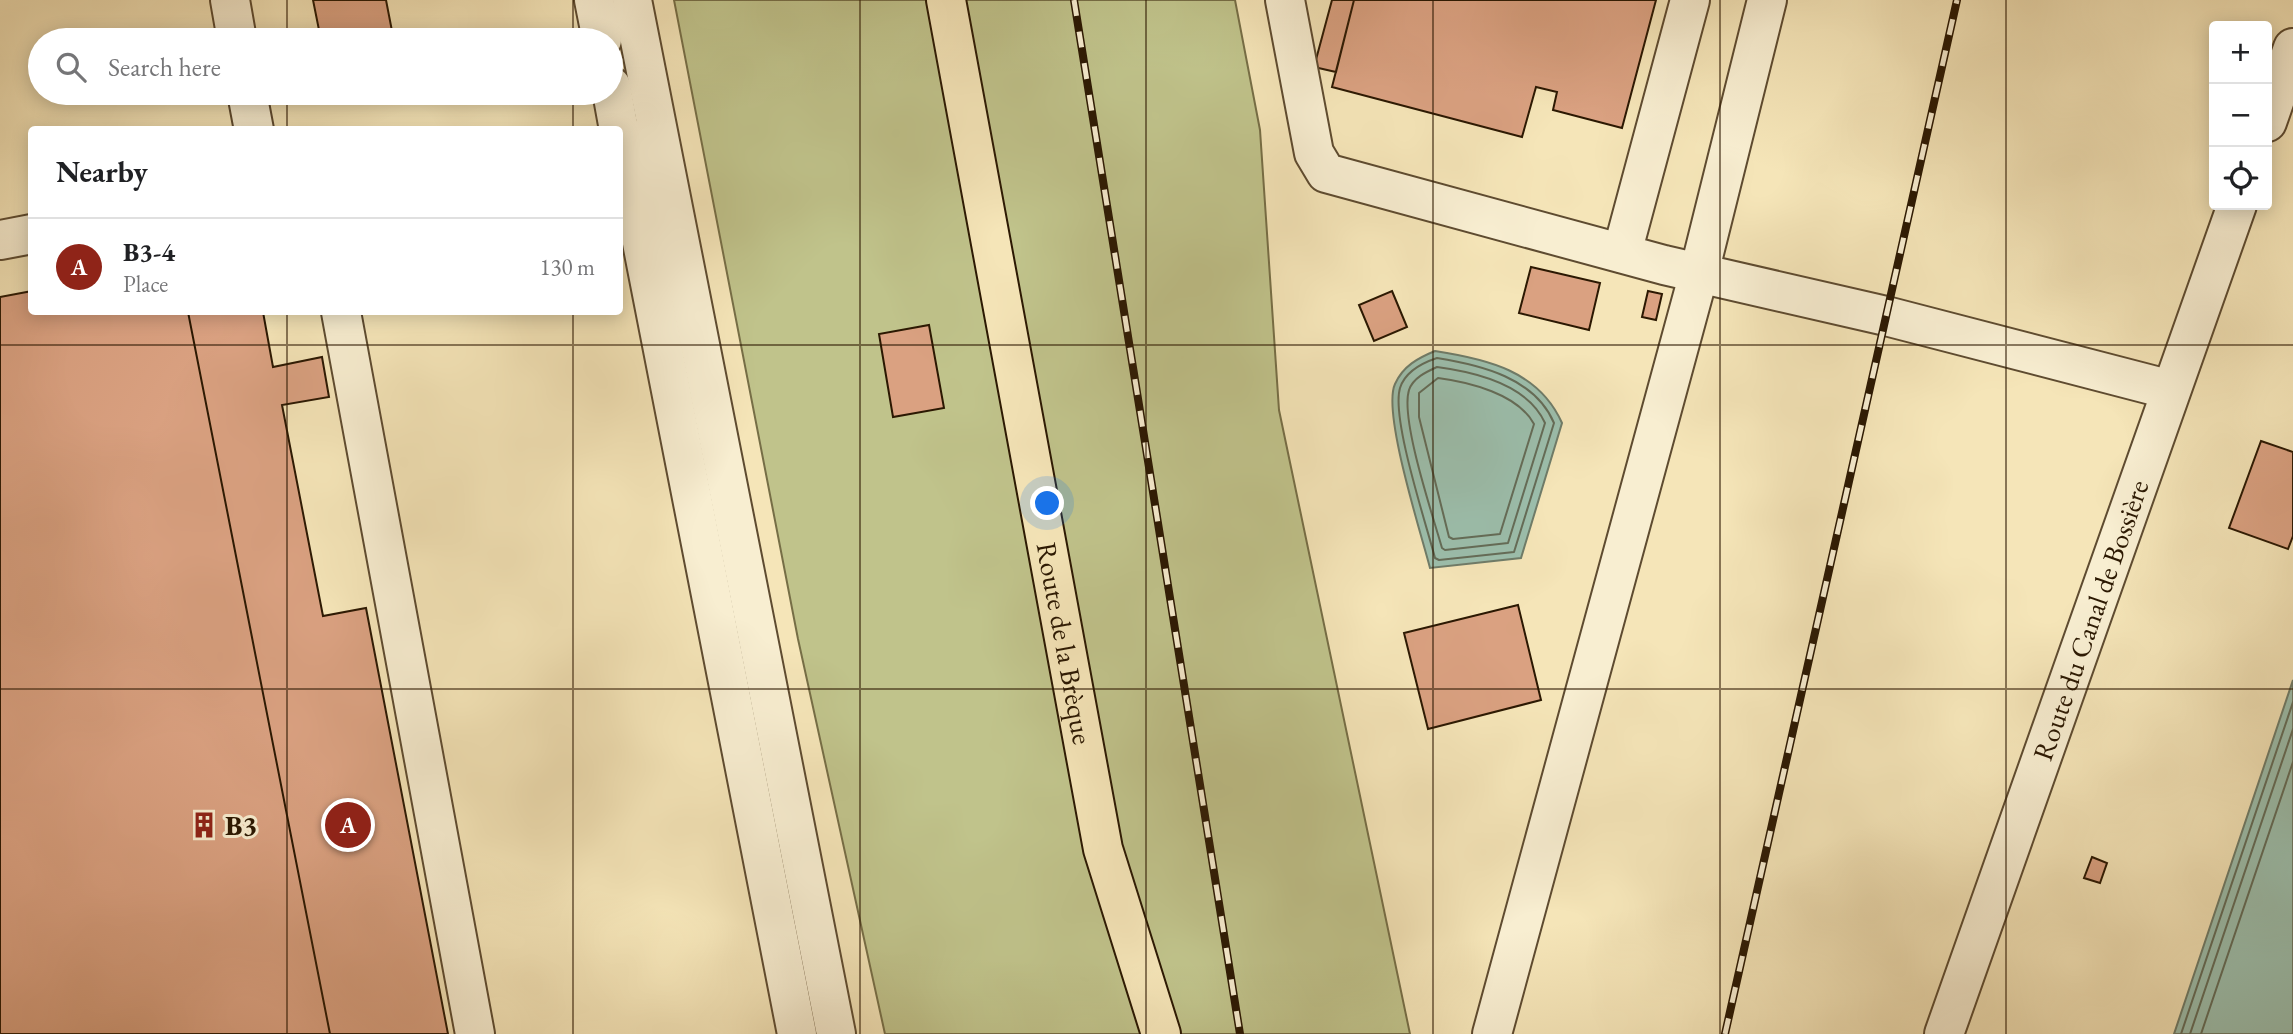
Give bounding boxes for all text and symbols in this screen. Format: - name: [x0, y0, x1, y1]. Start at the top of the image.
- map controls: [2209, 21, 2272, 210]
- button: +: [2209, 21, 2272, 84]
- search box: [28, 28, 623, 105]
- icon: search: [52, 48, 90, 86]
- text: Search here: [108, 50, 221, 84]
- button: −: [2209, 84, 2272, 147]
- button: locate: [2209, 147, 2272, 210]
- text: Nearby: [56, 152, 148, 191]
- text: B3-4: [123, 235, 175, 269]
- text: A: [71, 252, 87, 282]
- text: 130 m: [539, 252, 595, 282]
- text: Place: [123, 269, 168, 299]
- street label: Route du Canal de Bossière: [2024, 475, 2156, 765]
- your location: [1030, 486, 1064, 520]
- street label: Route de la Brèque: [1029, 539, 1101, 747]
- pin: A: [325, 799, 371, 851]
- place label: B3: [225, 807, 257, 843]
- building icon: B3: [189, 810, 219, 840]

